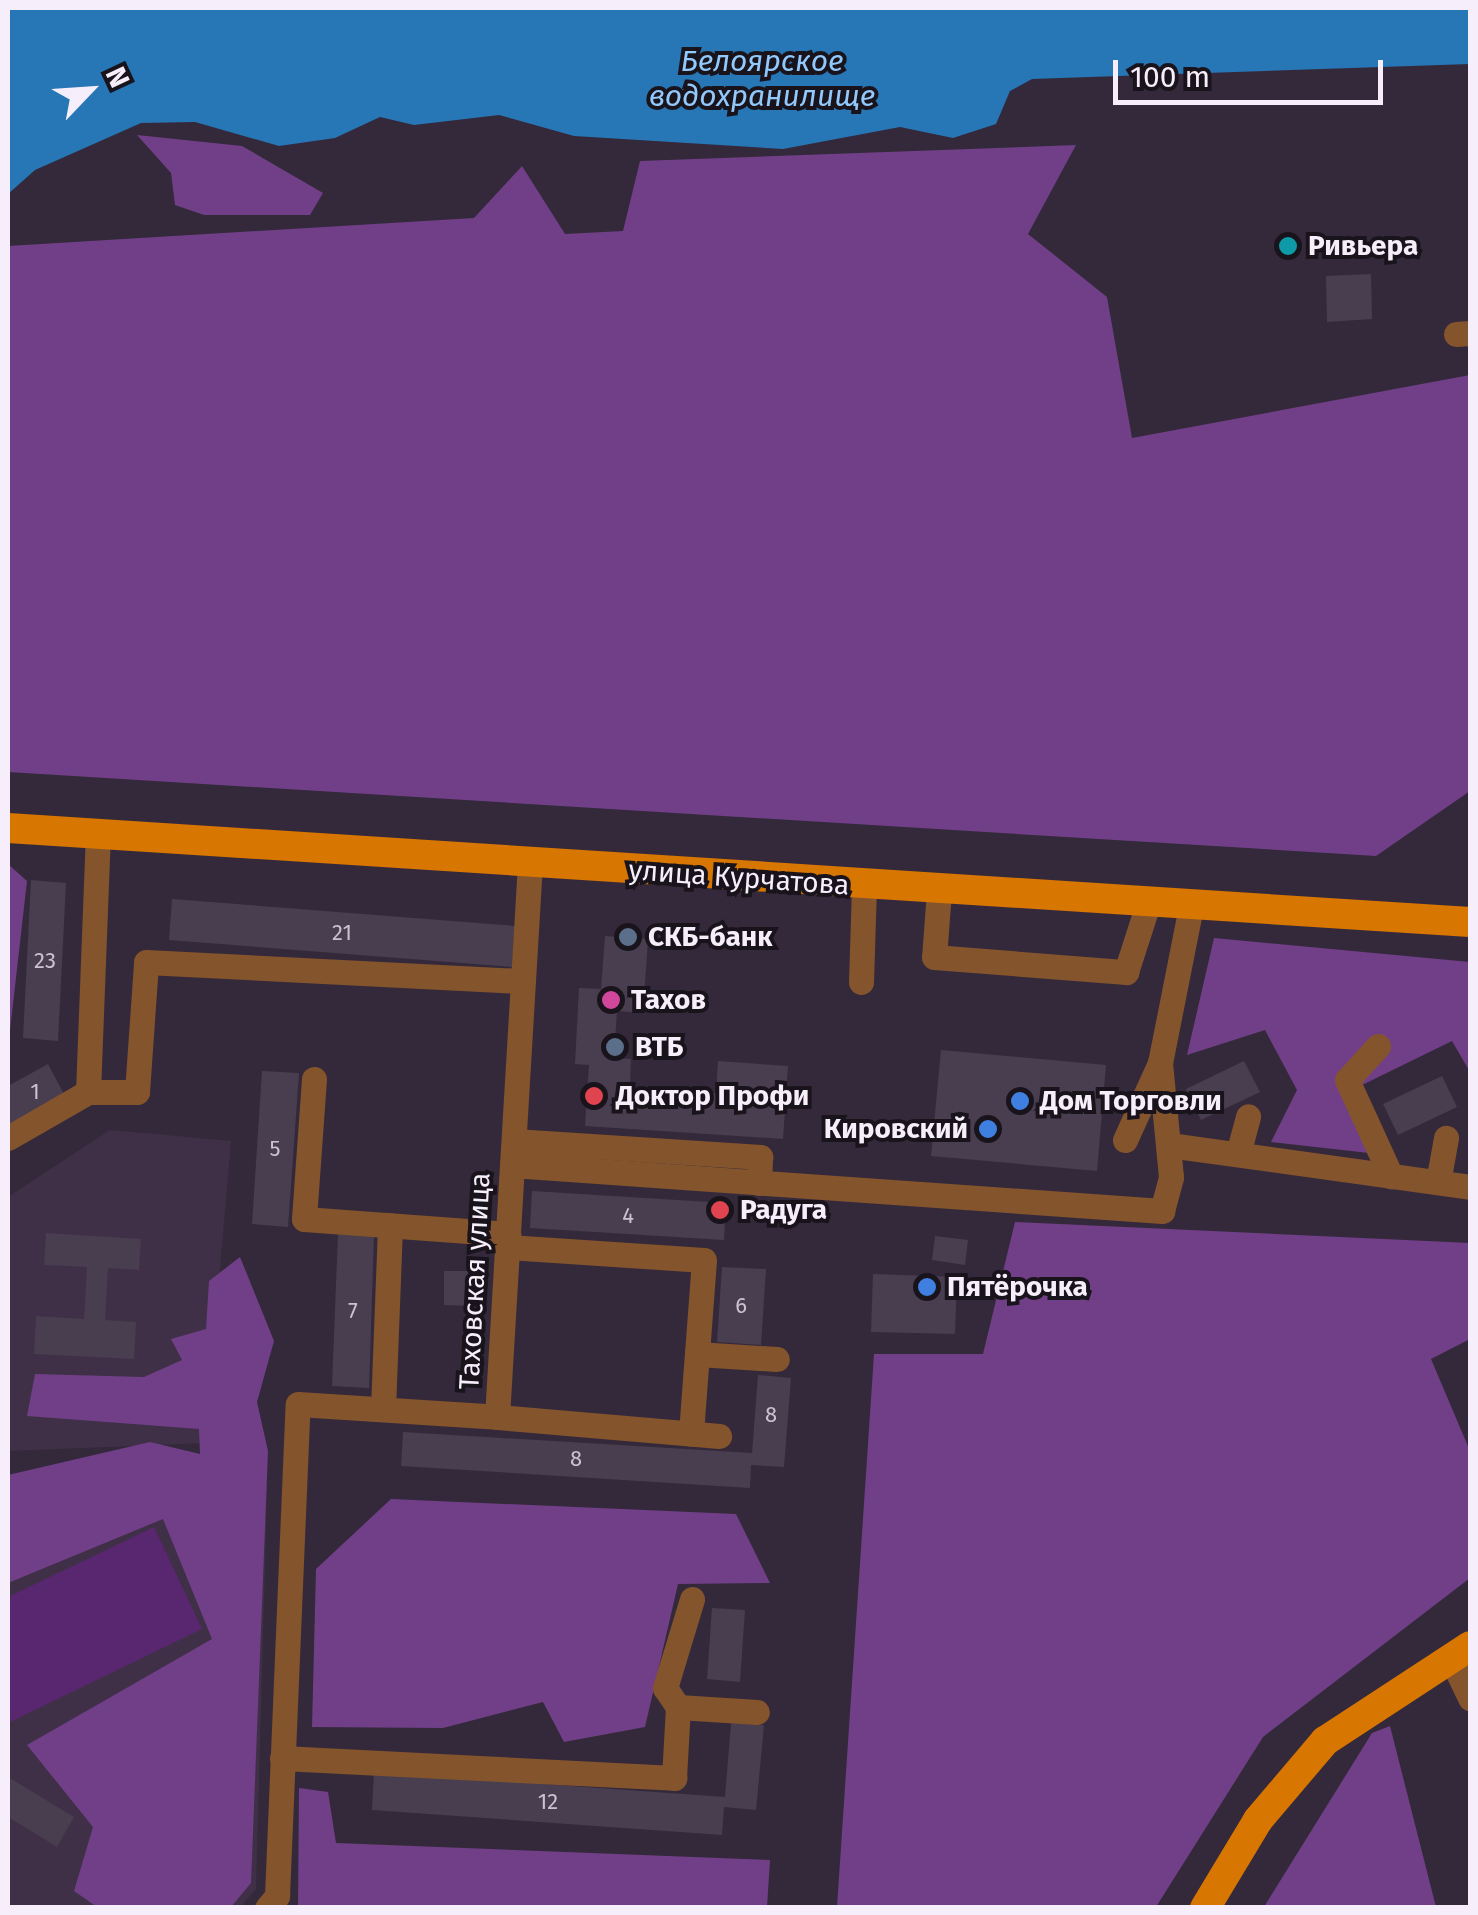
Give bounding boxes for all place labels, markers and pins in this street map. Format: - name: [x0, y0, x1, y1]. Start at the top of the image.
- place label: Ривьера: [1308, 229, 1418, 263]
- marker: Ривьера: [1277, 235, 1299, 257]
- place label: СКБ-банк: [648, 920, 772, 954]
- marker: СКБ-банк: [617, 926, 639, 948]
- place label: Тахов: [631, 983, 706, 1017]
- marker: Тахов: [600, 989, 622, 1011]
- place label: ВТБ: [635, 1030, 684, 1064]
- marker: ВТБ: [604, 1036, 626, 1058]
- place label: Доктор Профи: [616, 1079, 809, 1113]
- marker: Доктор Профи: [581, 1083, 607, 1109]
- place label: Дом Торговли: [1040, 1084, 1222, 1118]
- marker: Дом Торговли: [1009, 1090, 1031, 1112]
- place label: Кировский: [824, 1112, 968, 1146]
- marker: Кировский: [977, 1118, 999, 1140]
- place label: Радуга: [740, 1193, 827, 1227]
- marker: Радуга: [709, 1199, 731, 1221]
- place label: Пятёрочка: [947, 1270, 1088, 1304]
- marker: Пятёрочка: [916, 1276, 938, 1298]

